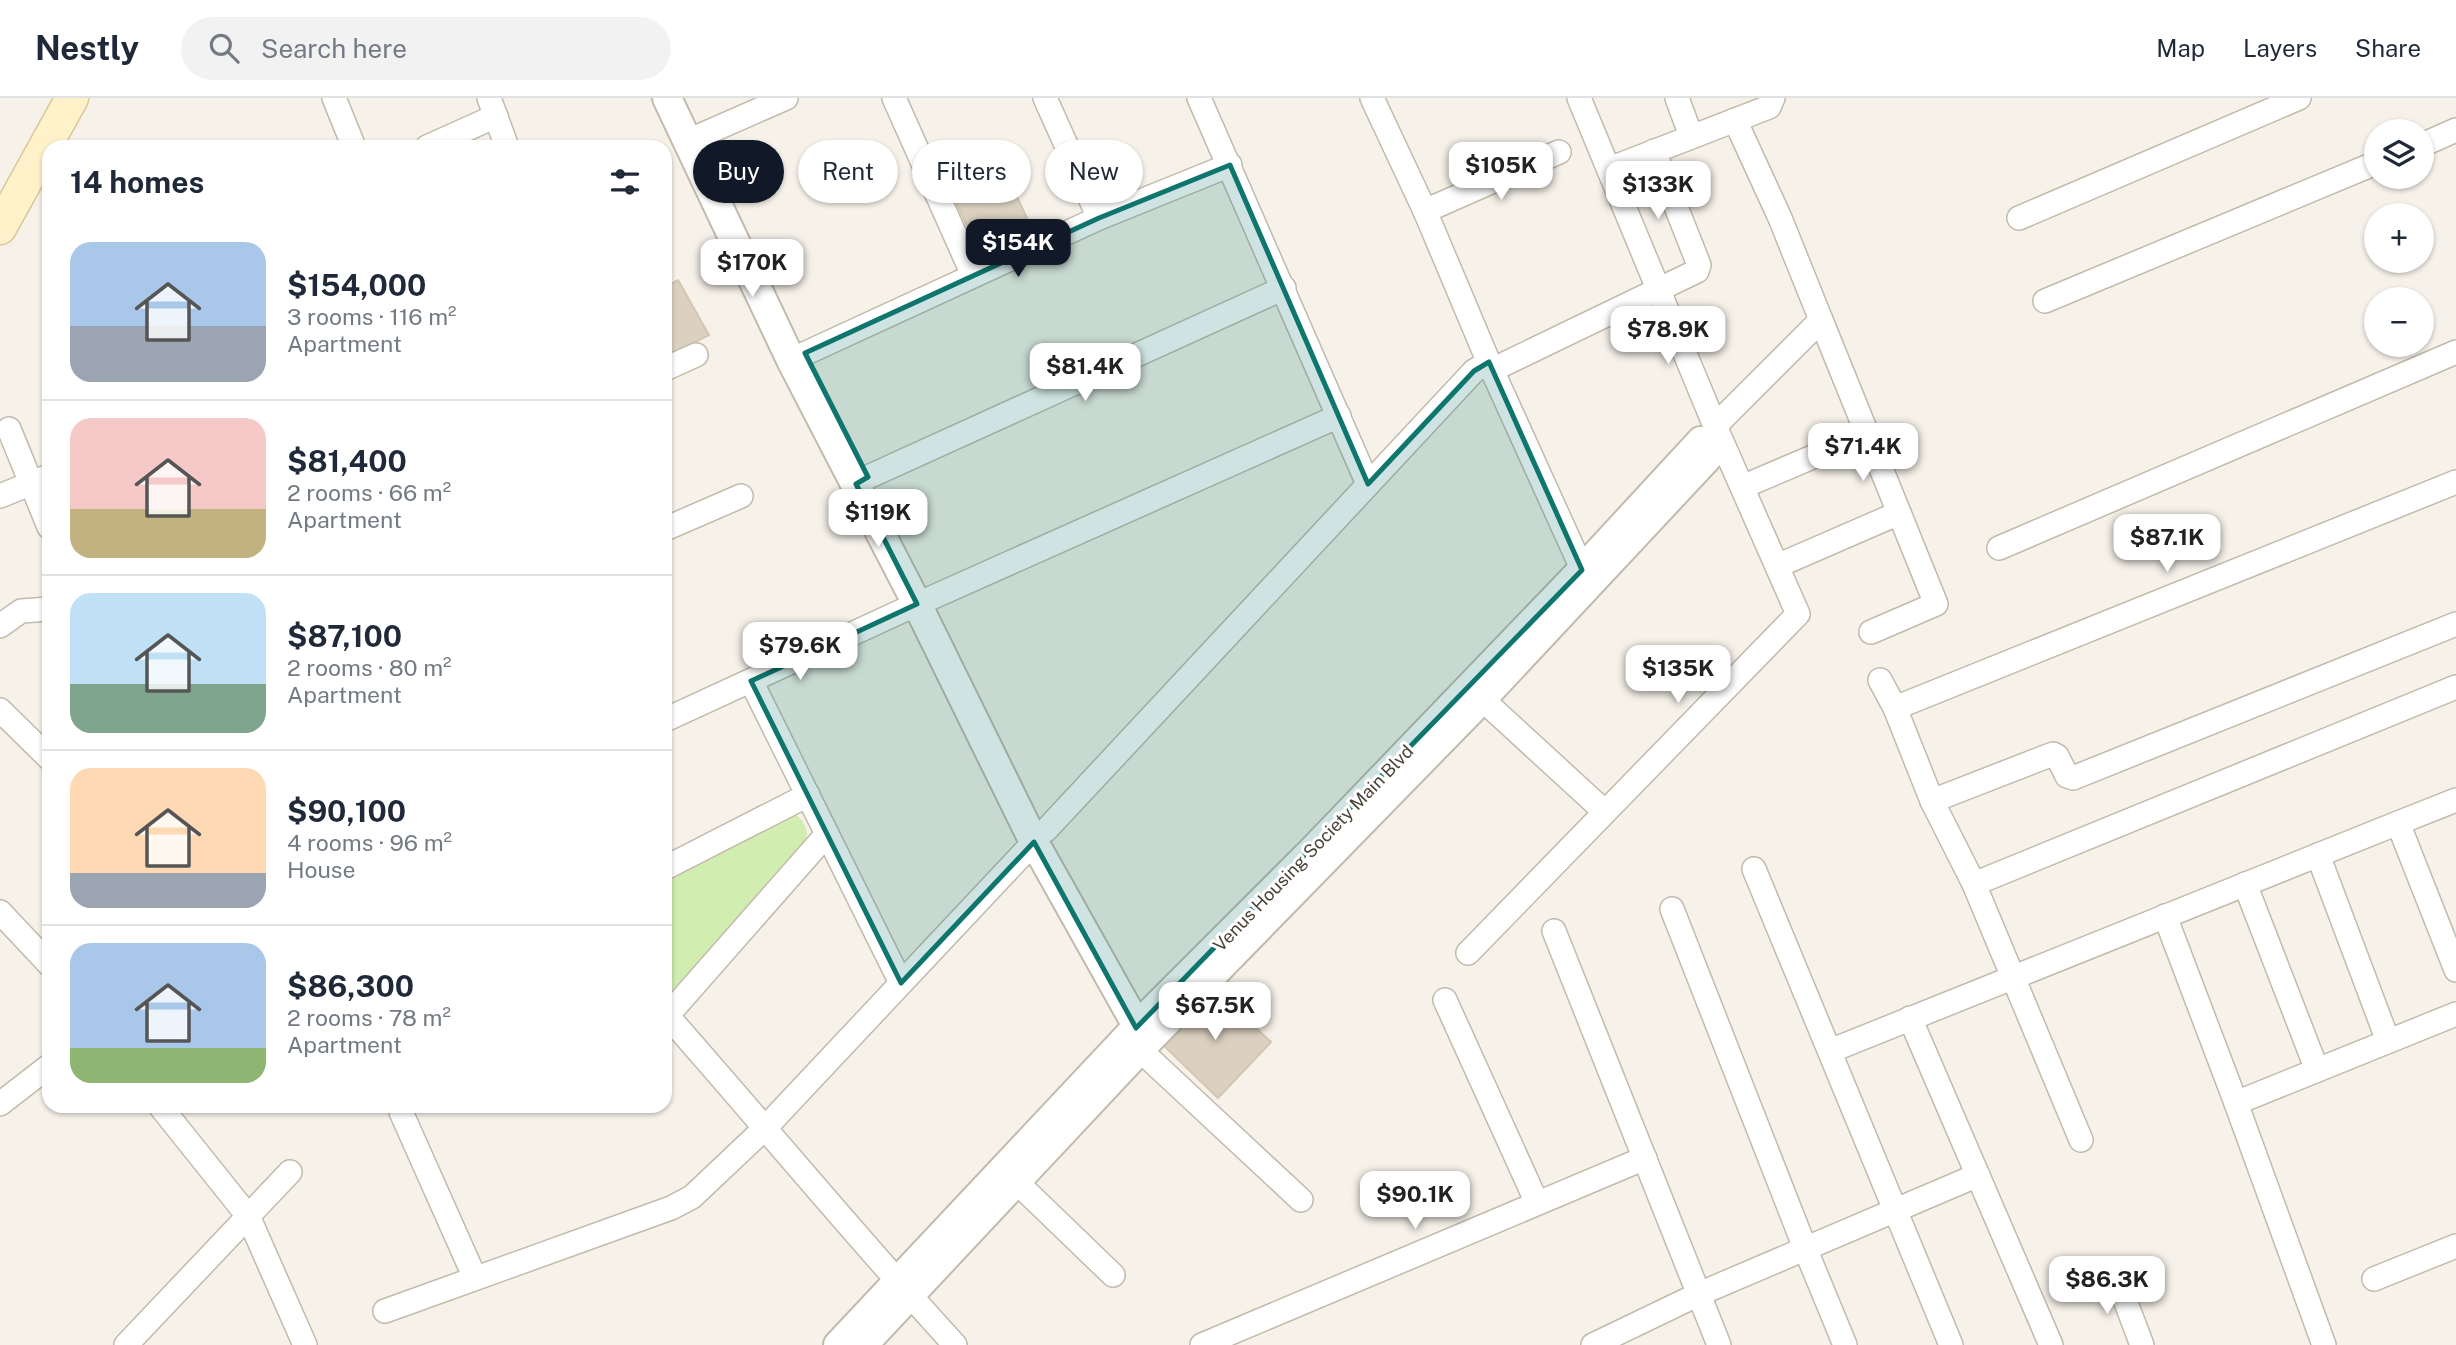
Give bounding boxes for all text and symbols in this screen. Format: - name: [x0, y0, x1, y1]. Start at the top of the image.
- search box: [181, 17, 671, 80]
- text: Nestly: [35, 29, 139, 67]
- icon: search: [205, 29, 243, 67]
- text: Search here: [261, 33, 407, 64]
- text: Map: [2156, 34, 2205, 62]
- text: Layers: [2243, 34, 2317, 62]
- text: Share: [2355, 34, 2421, 62]
- map controls: [2364, 119, 2434, 357]
- button: layers: [2364, 119, 2434, 189]
- chip: Buy: [693, 140, 784, 203]
- chip: Rent: [798, 140, 898, 203]
- chip: Filters: [912, 140, 1031, 203]
- chip: New: [1045, 140, 1143, 203]
- pin: $105K: [1452, 142, 1550, 202]
- text: $105K: [1465, 151, 1537, 178]
- pin: $133K: [1609, 162, 1707, 221]
- icon: filters: [606, 163, 644, 201]
- text: 14 homes: [70, 164, 204, 200]
- text: $133K: [1622, 170, 1694, 197]
- button: +: [2364, 203, 2434, 273]
- pin: $154K: [969, 220, 1067, 279]
- text: $154K: [982, 228, 1054, 255]
- pin: $170K: [703, 240, 801, 299]
- text: $170K: [717, 248, 788, 275]
- text: $154,000: [287, 267, 426, 303]
- icon: home: [126, 270, 210, 354]
- button: −: [2364, 287, 2434, 357]
- text: 3 rooms · 116 m²: [287, 303, 457, 330]
- pin: $78.9K: [1611, 306, 1725, 366]
- text: $78.9K: [1626, 315, 1710, 342]
- text: Apartment: [287, 330, 402, 357]
- pin: $81.4K: [1028, 344, 1142, 403]
- text: $81.4K: [1046, 352, 1124, 379]
- pin: $71.4K: [1806, 424, 1920, 483]
- text: $71.4K: [1824, 432, 1902, 459]
- text: $81,400: [287, 443, 407, 479]
- icon: home: [126, 446, 210, 530]
- text: 2 rooms · 66 m²: [287, 479, 451, 506]
- pin: $119K: [829, 490, 927, 549]
- text: $119K: [845, 498, 912, 525]
- text: Apartment: [287, 506, 402, 533]
- pin: $87.1K: [2110, 514, 2224, 574]
- text: $87.1K: [2129, 523, 2205, 550]
- text: $87,100: [287, 618, 402, 654]
- icon: home: [126, 621, 210, 705]
- pin: $79.6K: [743, 622, 857, 682]
- text: $79.6K: [759, 631, 841, 658]
- pin: $135K: [1629, 646, 1727, 705]
- text: 2 rooms · 80 m²: [287, 654, 452, 681]
- text: $135K: [1642, 654, 1714, 681]
- text: Apartment: [287, 681, 402, 708]
- street label: Venus Housing Society Main Blvd: [1209, 740, 1417, 956]
- text: $90,100: [287, 793, 406, 829]
- icon: home: [126, 796, 210, 880]
- text: 4 rooms · 96 m²: [287, 829, 452, 856]
- text: House: [287, 856, 355, 883]
- text: $86,300: [287, 968, 414, 1004]
- icon: home: [126, 971, 210, 1055]
- pin: $67.5K: [1158, 982, 1272, 1042]
- text: $67.5K: [1175, 991, 1255, 1018]
- text: 2 rooms · 78 m²: [287, 1004, 451, 1031]
- text: Apartment: [287, 1031, 402, 1058]
- pin: $90.1K: [1358, 1172, 1472, 1231]
- text: $90.1K: [1376, 1180, 1454, 1207]
- pin: $86.3K: [2050, 1256, 2164, 1316]
- text: $86.3K: [2065, 1265, 2149, 1292]

